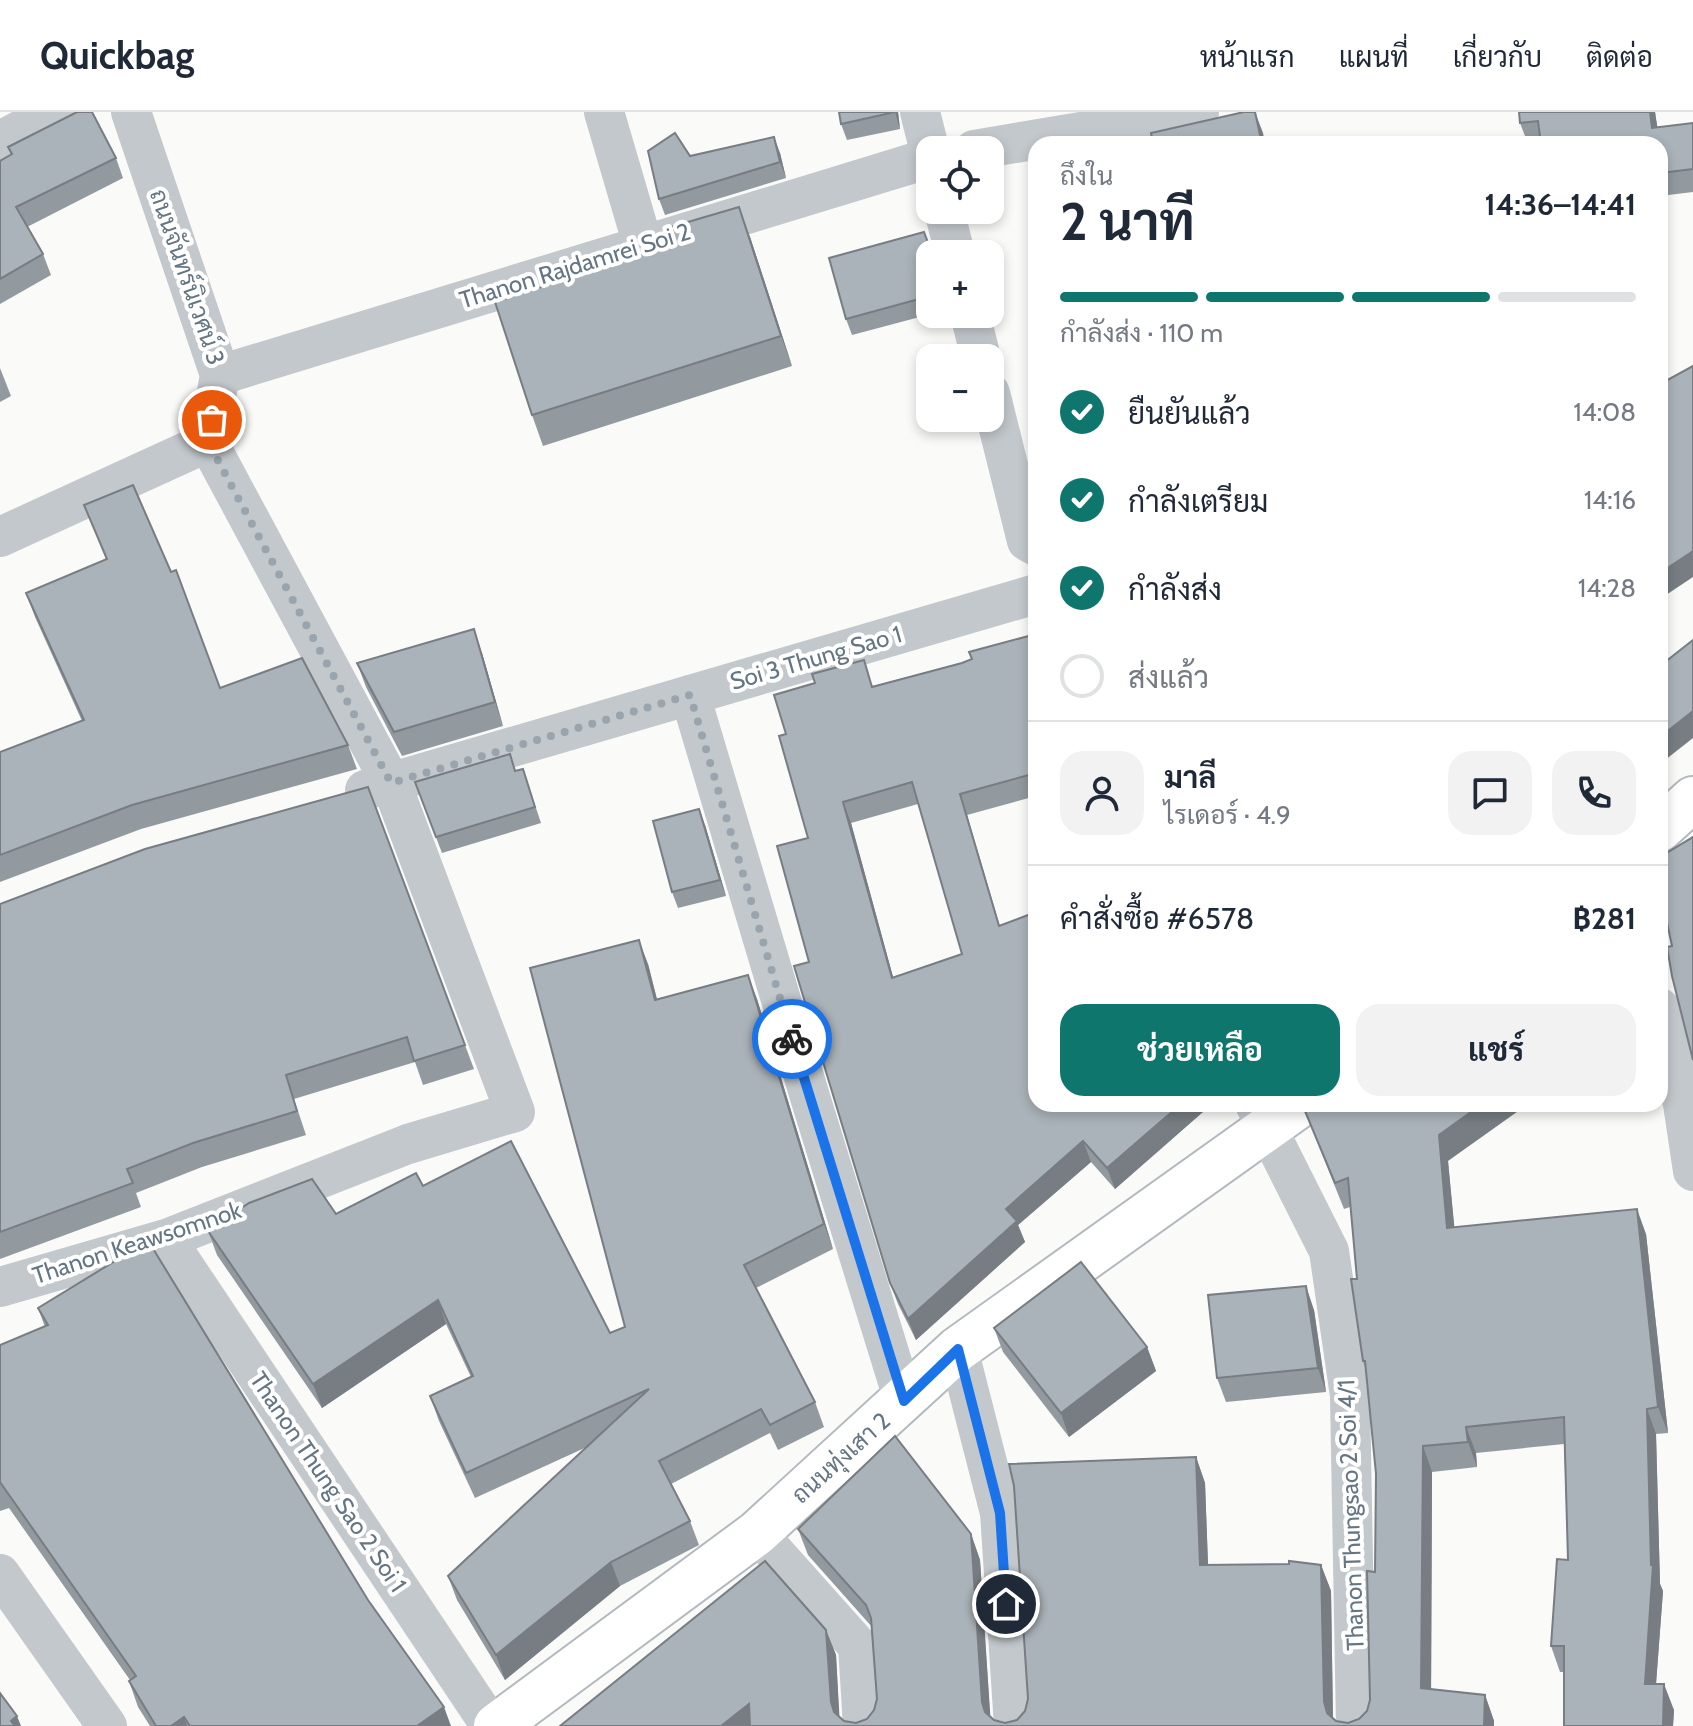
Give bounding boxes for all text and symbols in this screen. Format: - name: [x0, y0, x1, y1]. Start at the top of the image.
- text: Quickbag: [40, 32, 194, 79]
- text: หน้าแรก: [1200, 40, 1295, 74]
- text: แผนที่: [1339, 40, 1409, 74]
- text: เกี่ยวกับ: [1453, 40, 1542, 74]
- text: ติดต่อ: [1586, 40, 1653, 74]
- map controls: [916, 136, 1004, 432]
- button: locate: [916, 136, 1004, 224]
- text: ถึงใน: [1060, 160, 1113, 192]
- street label: ถนนจันทร์นิเวศน์ 3: [144, 185, 232, 368]
- text: 14:36–14:41: [1485, 186, 1636, 223]
- text: 2 นาที: [1060, 190, 1195, 253]
- street label: Thanon Rajdamrei Soi 2: [456, 217, 694, 314]
- button: +: [916, 240, 1004, 328]
- text: กำลังส่ง · 110 m: [1060, 317, 1223, 349]
- button: −: [916, 344, 1004, 432]
- pin: [178, 386, 246, 454]
- icon: check: [1060, 390, 1104, 434]
- text: ยืนยันแล้ว: [1128, 395, 1251, 432]
- text: 14:08: [1573, 396, 1636, 428]
- icon: bag: [190, 398, 234, 442]
- icon: check: [1060, 478, 1104, 522]
- text: กำลังเตรียม: [1128, 483, 1268, 520]
- text: 14:16: [1584, 484, 1636, 516]
- icon: check: [1060, 566, 1104, 610]
- text: กำลังส่ง: [1128, 571, 1222, 608]
- text: 14:28: [1578, 572, 1636, 604]
- street label: Soi 3 Thung Sao 1: [727, 619, 905, 696]
- text: ส่งแล้ว: [1128, 659, 1209, 696]
- button: person: [1060, 751, 1144, 835]
- button: chat: [1448, 751, 1532, 835]
- button: phone: [1552, 751, 1636, 835]
- text: มาลี: [1164, 759, 1216, 796]
- text: ไรเดอร์ · 4.9: [1164, 799, 1291, 831]
- text: คำสั่งซื้อ #6578: [1060, 900, 1254, 937]
- text: ฿281: [1573, 900, 1636, 937]
- courier: [752, 999, 832, 1079]
- button: ช่วยเหลือ: [1060, 1004, 1340, 1096]
- button: แชร์: [1356, 1004, 1636, 1096]
- icon: bike: [770, 1017, 814, 1061]
- street label: Thanon Keawsomnok: [29, 1195, 245, 1290]
- street label: Thanon Thung Sao 2 Soi 1: [244, 1366, 413, 1597]
- street label: Thanon Thungsao 2 Soi 4/1: [1331, 1379, 1370, 1651]
- street label: ถนนทุ่งเสา 2: [786, 1406, 897, 1511]
- pin: [972, 1570, 1040, 1638]
- icon: home: [984, 1582, 1028, 1626]

